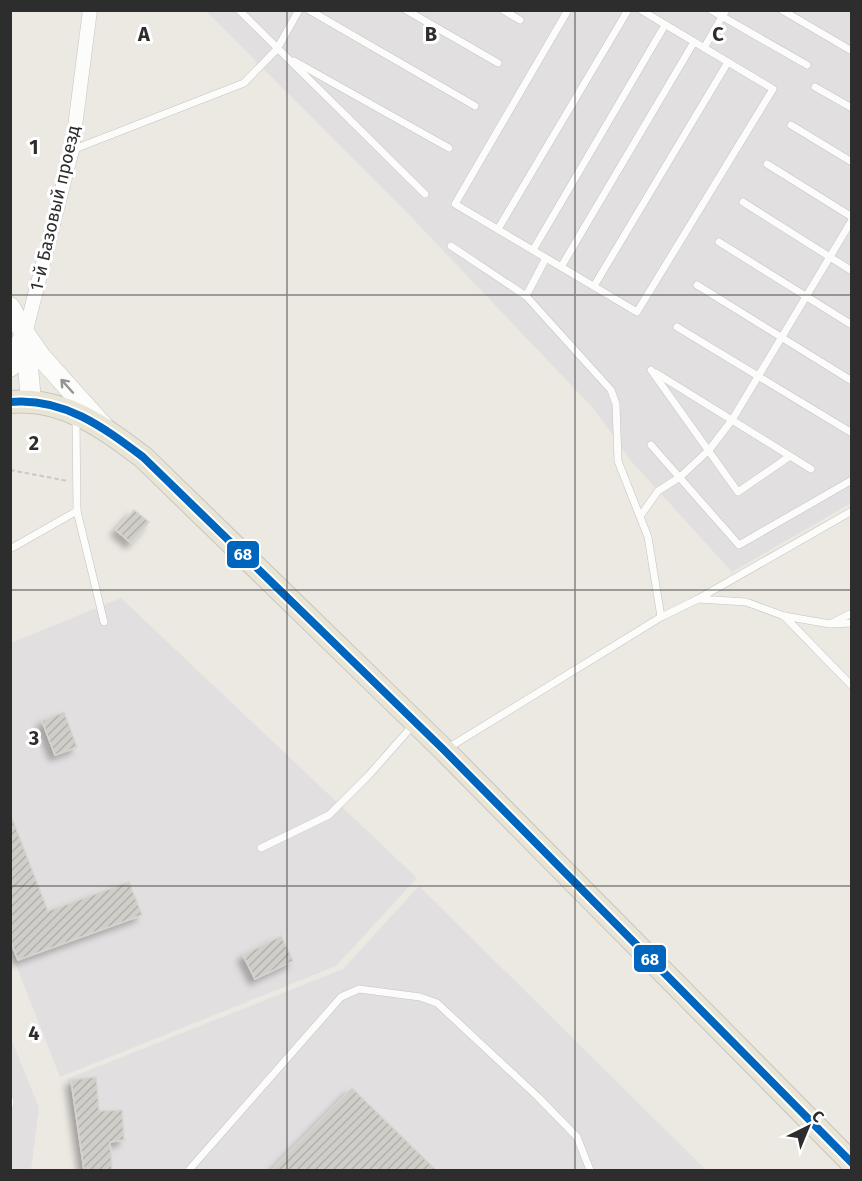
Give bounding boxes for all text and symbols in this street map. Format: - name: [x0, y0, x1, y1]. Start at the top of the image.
- text: A: [137, 22, 151, 46]
- text: B: [425, 22, 437, 46]
- text: C: [712, 22, 724, 46]
- street label: 1-й Базовый проезд: [25, 123, 85, 293]
- one-way arrow: [60, 379, 74, 394]
- text: 2: [29, 431, 39, 455]
- line badge: 68: [226, 540, 260, 569]
- text: 68: [234, 545, 252, 564]
- text: 3: [28, 726, 39, 750]
- line badge: 68: [633, 944, 667, 973]
- text: 68: [641, 950, 659, 969]
- text: 4: [28, 1021, 40, 1045]
- north arrow: [778, 1097, 838, 1157]
- text: С: [808, 1106, 828, 1127]

